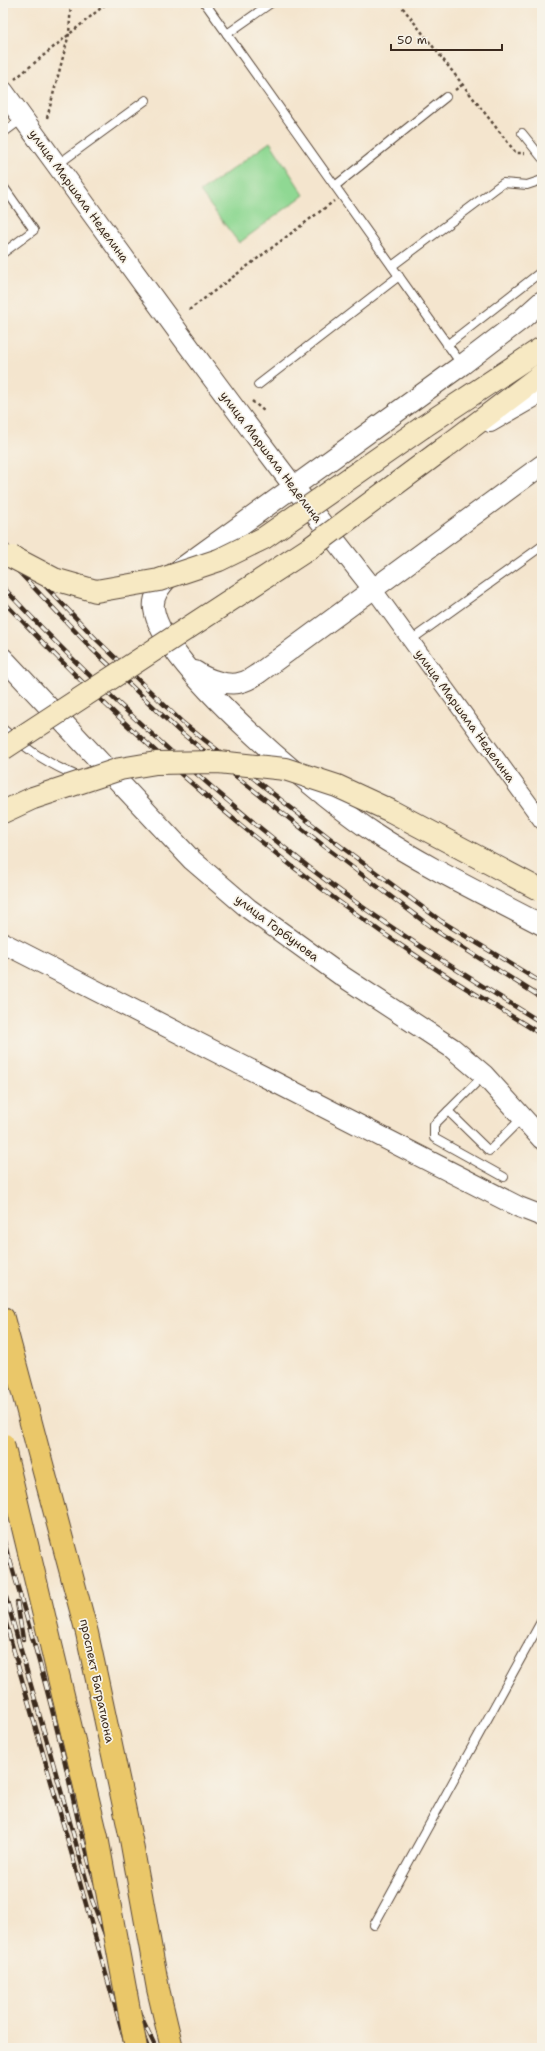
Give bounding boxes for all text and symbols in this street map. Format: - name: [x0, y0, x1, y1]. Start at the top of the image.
- scale bar: [391, 26, 502, 52]
- text: 50 m: [397, 32, 427, 48]
- street label: улица Маршала Неделина: [25, 126, 133, 266]
- street label: улица Маршала Неделина: [216, 388, 326, 526]
- street label: улица Маршала Неделина: [411, 646, 519, 786]
- street label: улица Горбунова: [232, 891, 323, 965]
- street label: проспект Багратиона: [76, 1618, 118, 1745]

